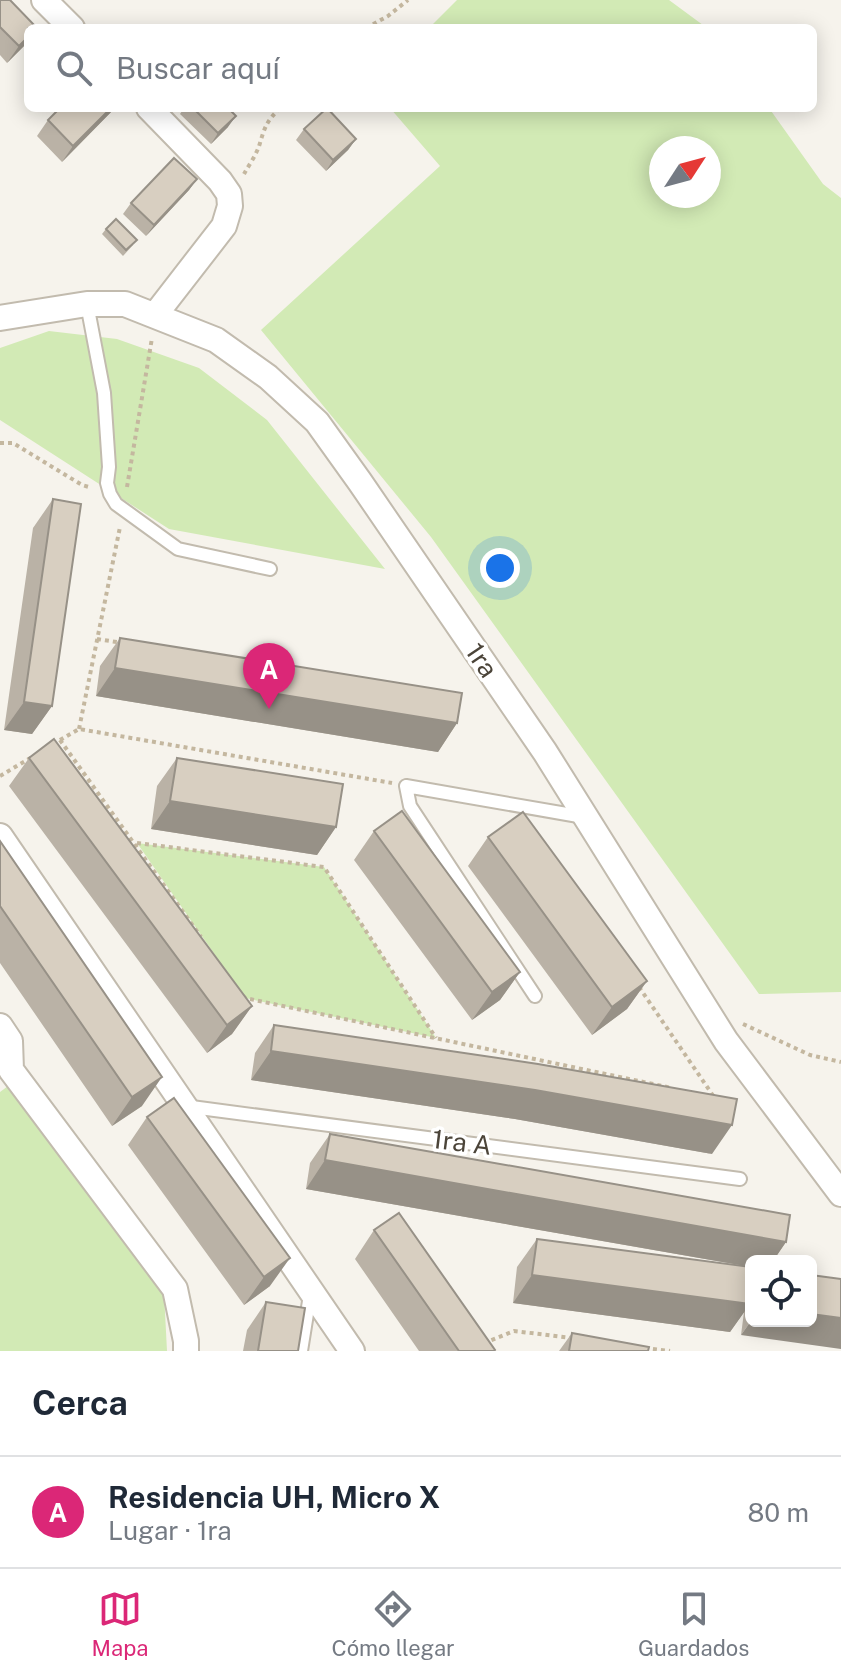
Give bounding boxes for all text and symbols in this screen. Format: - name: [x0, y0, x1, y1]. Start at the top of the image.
- search box: [24, 24, 817, 112]
- icon: search: [52, 46, 96, 90]
- text: Buscar aquí: [116, 50, 280, 86]
- north arrow: [649, 136, 721, 208]
- your location: [480, 548, 520, 588]
- street label: 1ra: [459, 637, 505, 683]
- pin: A: [243, 643, 295, 709]
- street label: 1ra A: [431, 1123, 493, 1161]
- map controls: [745, 1255, 817, 1327]
- button: locate: [745, 1255, 817, 1327]
- text: Cerca: [32, 1383, 128, 1423]
- text: Residencia UH, Micro X: [108, 1479, 440, 1515]
- text: A: [49, 1497, 67, 1528]
- text: 80 m: [748, 1497, 809, 1528]
- text: Lugar · 1ra: [108, 1515, 232, 1546]
- tab: Mapa: [92, 1587, 148, 1661]
- tab: Cómo llegar: [332, 1587, 455, 1661]
- tab: Guardados: [638, 1587, 749, 1661]

